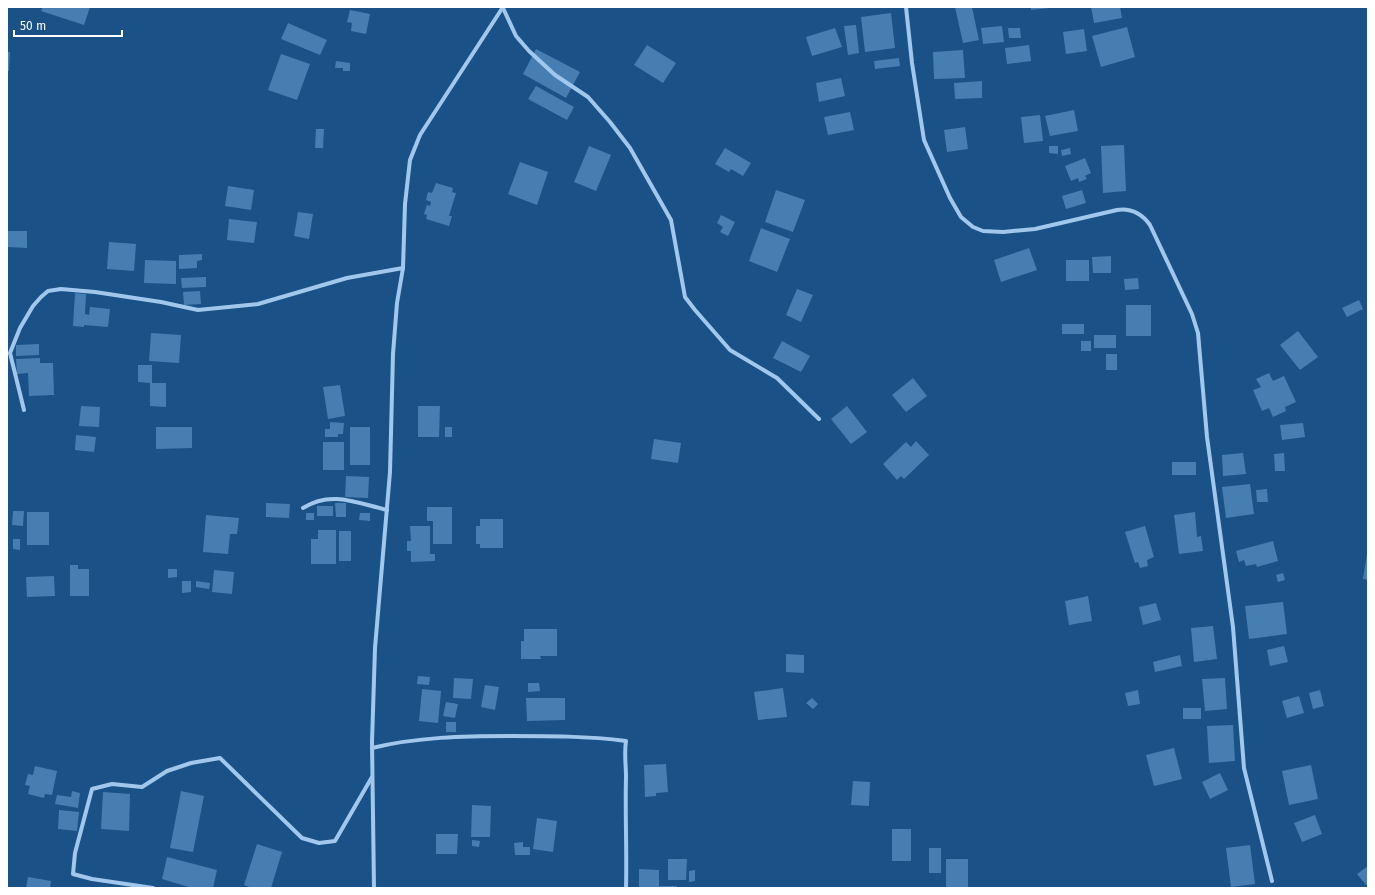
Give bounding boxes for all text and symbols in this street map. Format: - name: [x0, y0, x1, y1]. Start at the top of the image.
- scale bar: [14, 12, 122, 38]
- text: 50 m: [20, 19, 46, 33]

